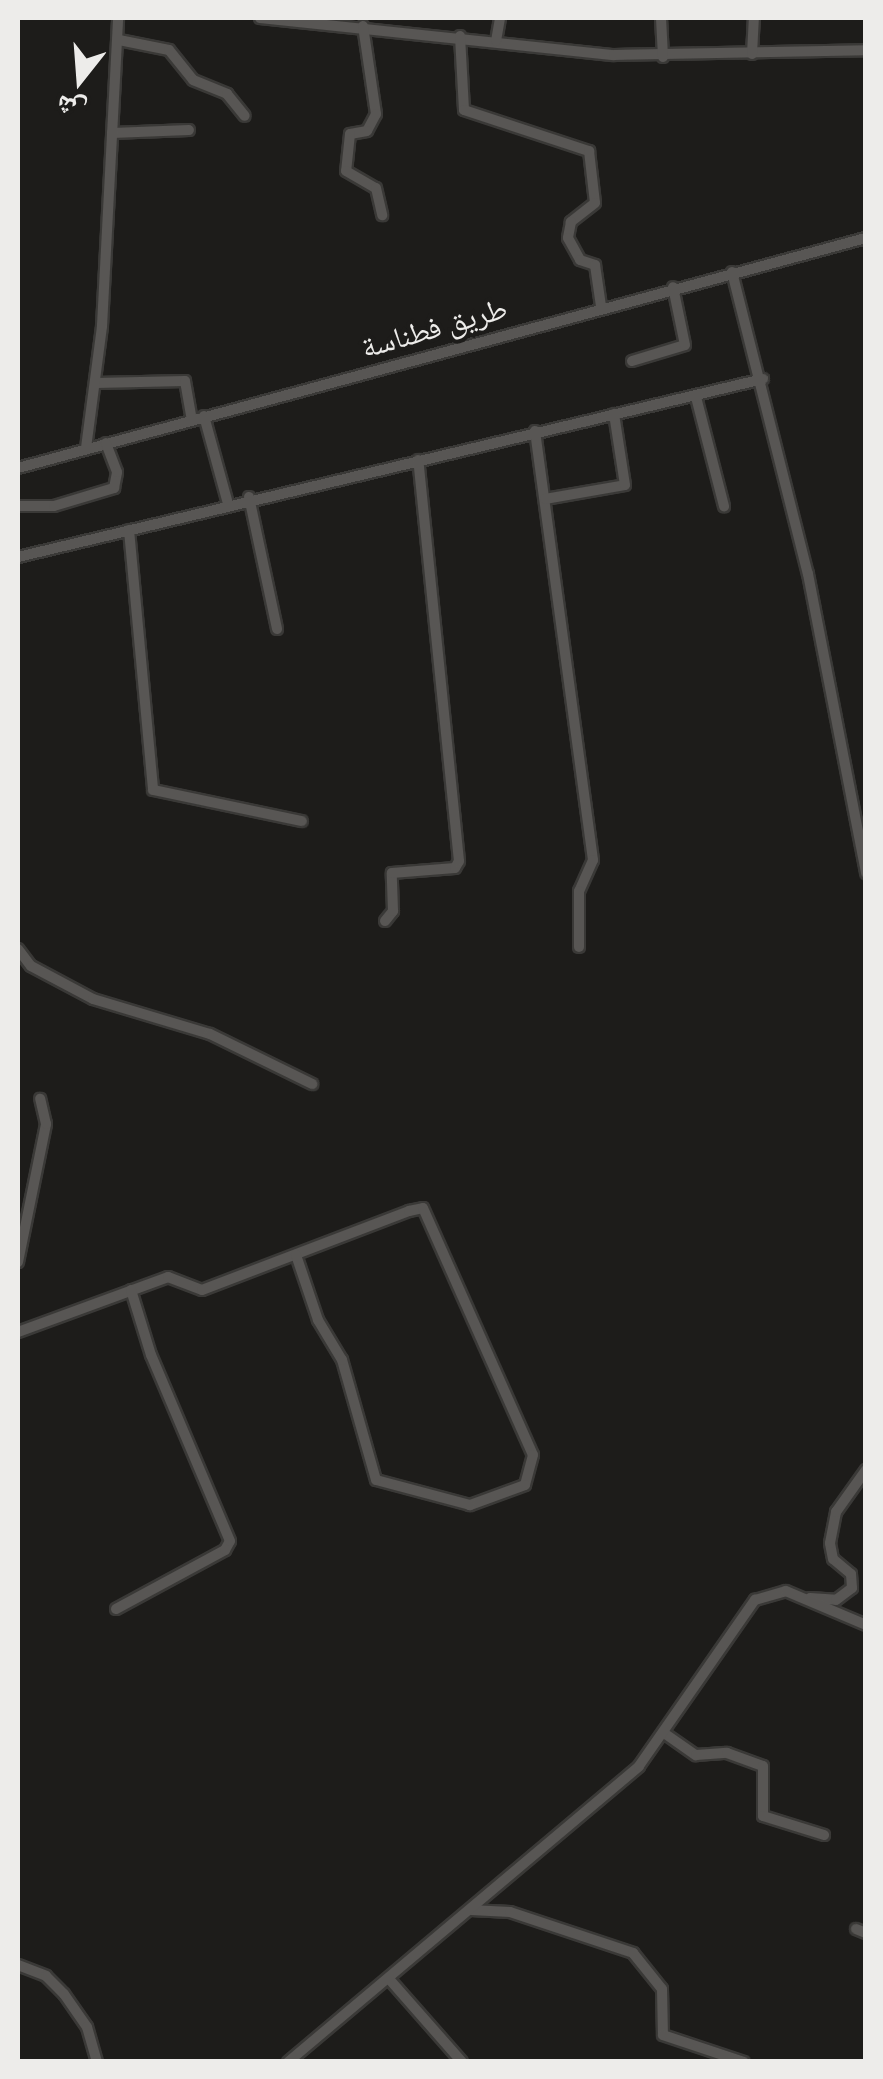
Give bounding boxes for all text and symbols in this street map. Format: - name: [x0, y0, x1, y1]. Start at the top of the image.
- north arrow: [30, 30, 130, 130]
- text: ش: [52, 87, 91, 130]
- street label: طريق فطناسة: [357, 289, 511, 365]

